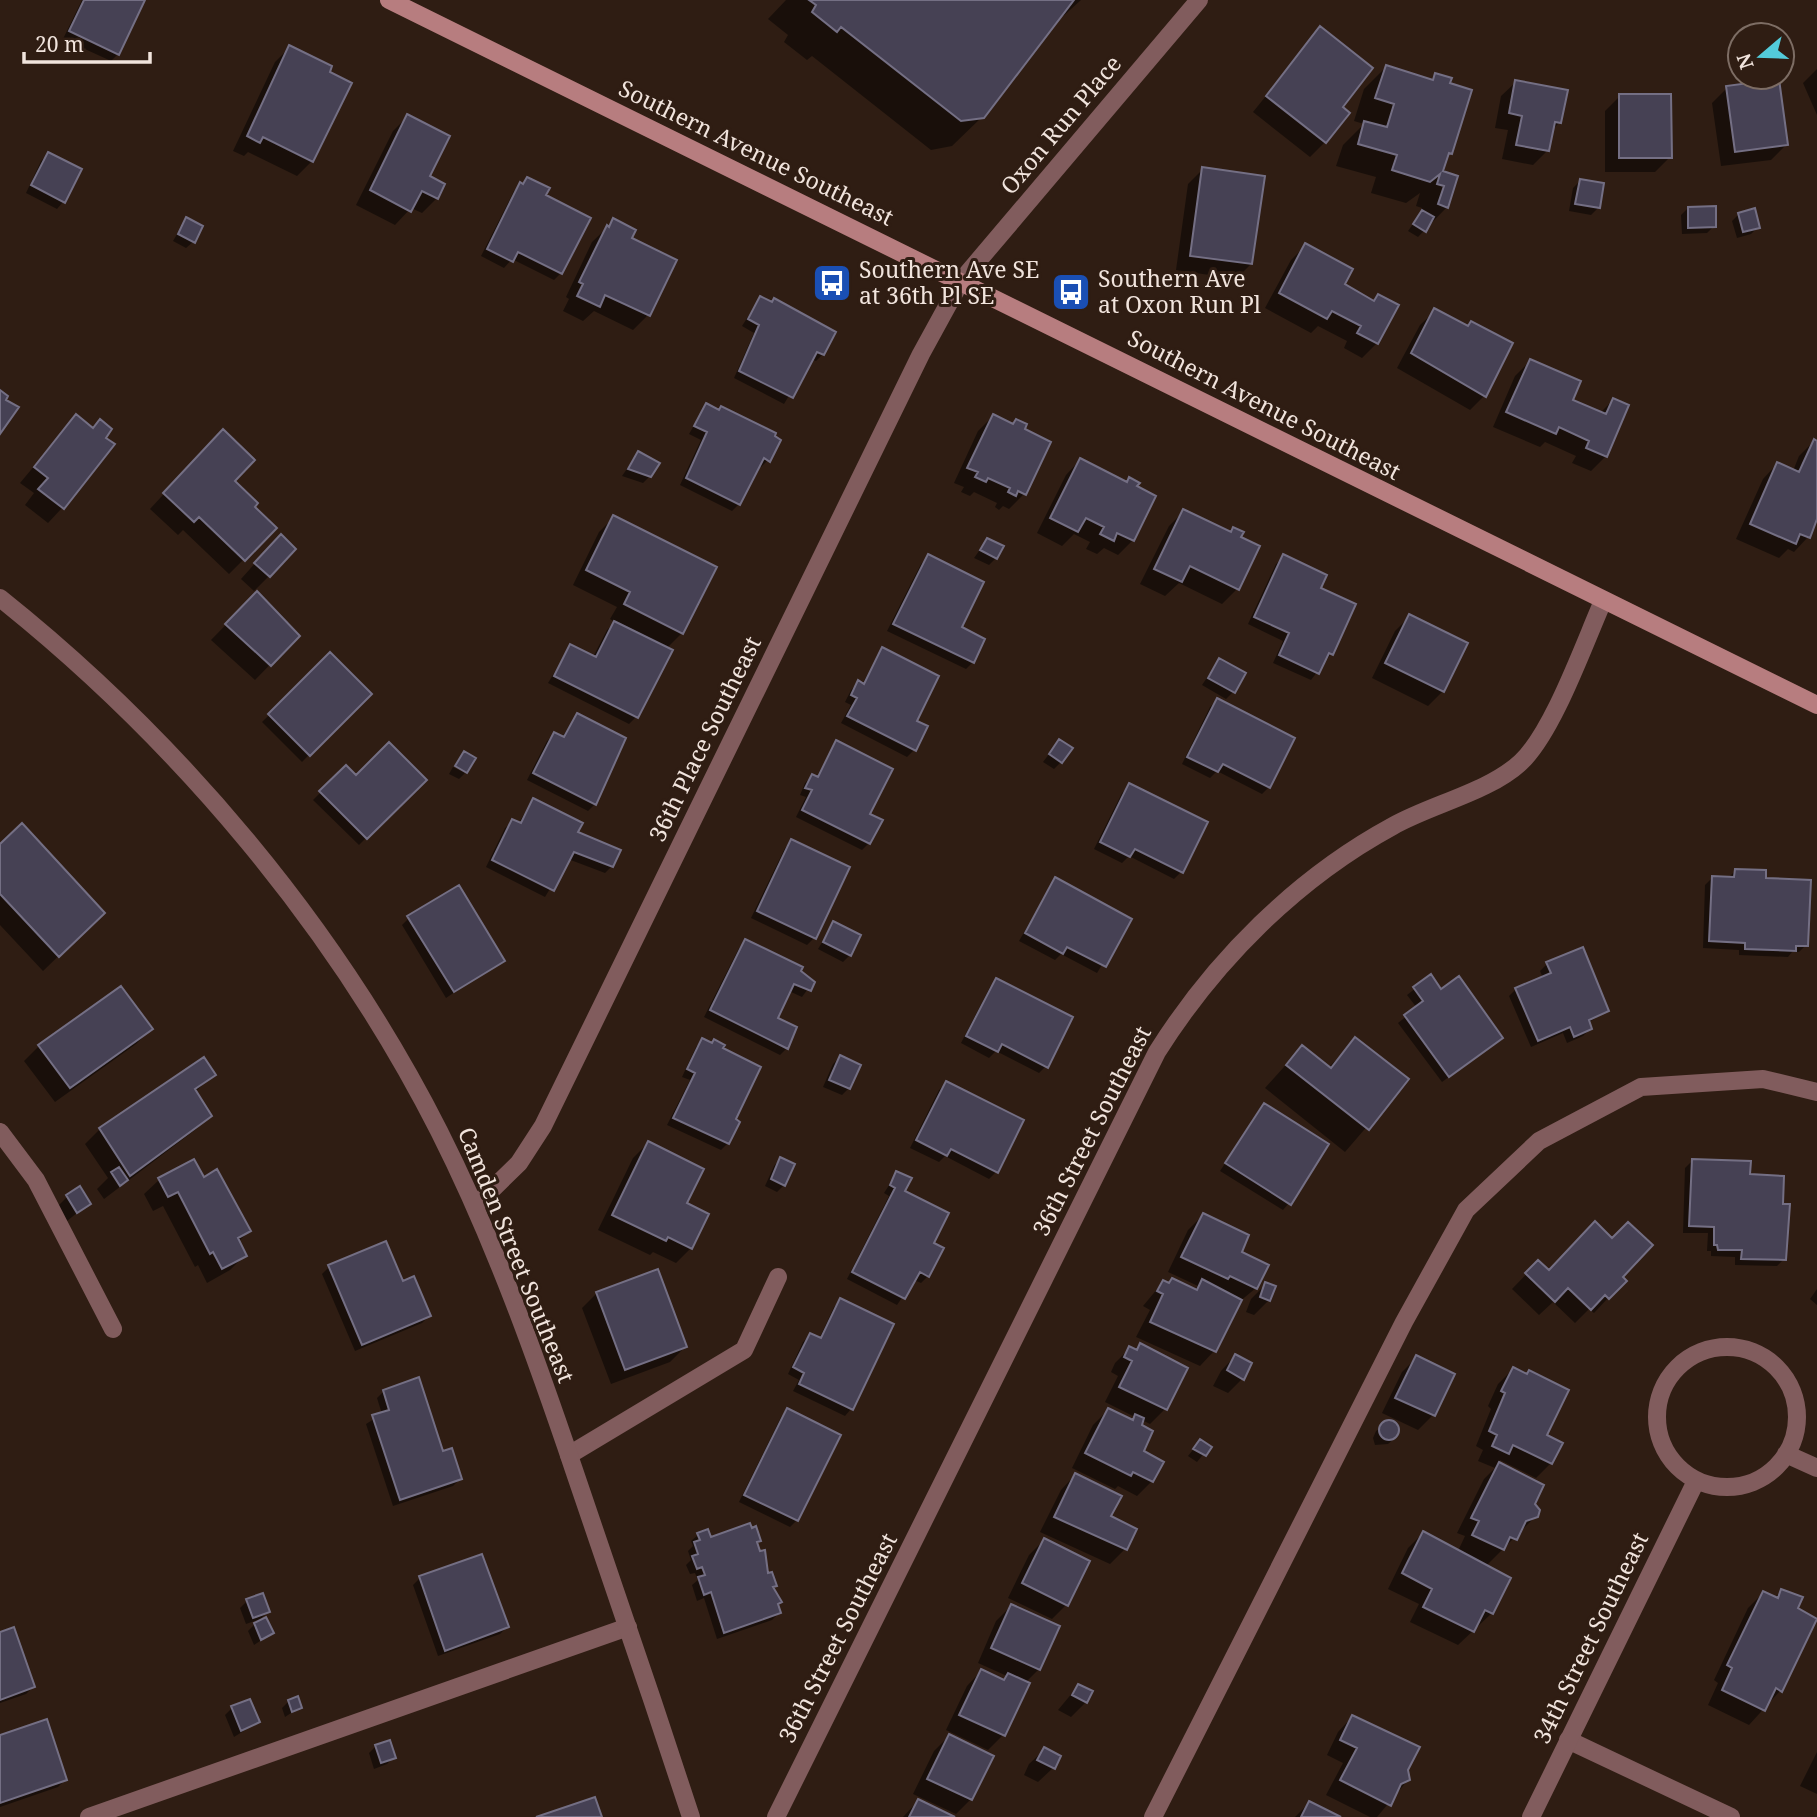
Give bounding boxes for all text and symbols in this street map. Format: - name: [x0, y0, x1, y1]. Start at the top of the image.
- scale bar: [24, 21, 150, 65]
- north arrow: [1726, 21, 1796, 91]
- text: 20 m: [35, 30, 84, 58]
- street label: Oxon Run Place: [993, 48, 1128, 201]
- text: N: [1730, 50, 1760, 73]
- street label: Southern Avenue Southeast: [614, 72, 899, 233]
- place label: Southern Ave SE at 36th Pl SE: [859, 253, 1039, 311]
- bus stop icon: Southern Ave SE at 36th Pl SE: [811, 262, 853, 304]
- place label: Southern Ave at Oxon Run Pl: [1098, 262, 1261, 320]
- bus stop icon: Southern Ave at Oxon Run Pl: [1050, 271, 1092, 313]
- street label: Southern Avenue Southeast: [1123, 321, 1406, 487]
- street label: 36th Place Southeast: [640, 631, 768, 847]
- street label: 36th Street Southeast: [1024, 1020, 1158, 1241]
- street label: Camden Street Southeast: [451, 1122, 583, 1387]
- street label: 36th Street Southeast: [770, 1527, 904, 1748]
- street label: 34th Street Southeast: [1525, 1527, 1655, 1749]

